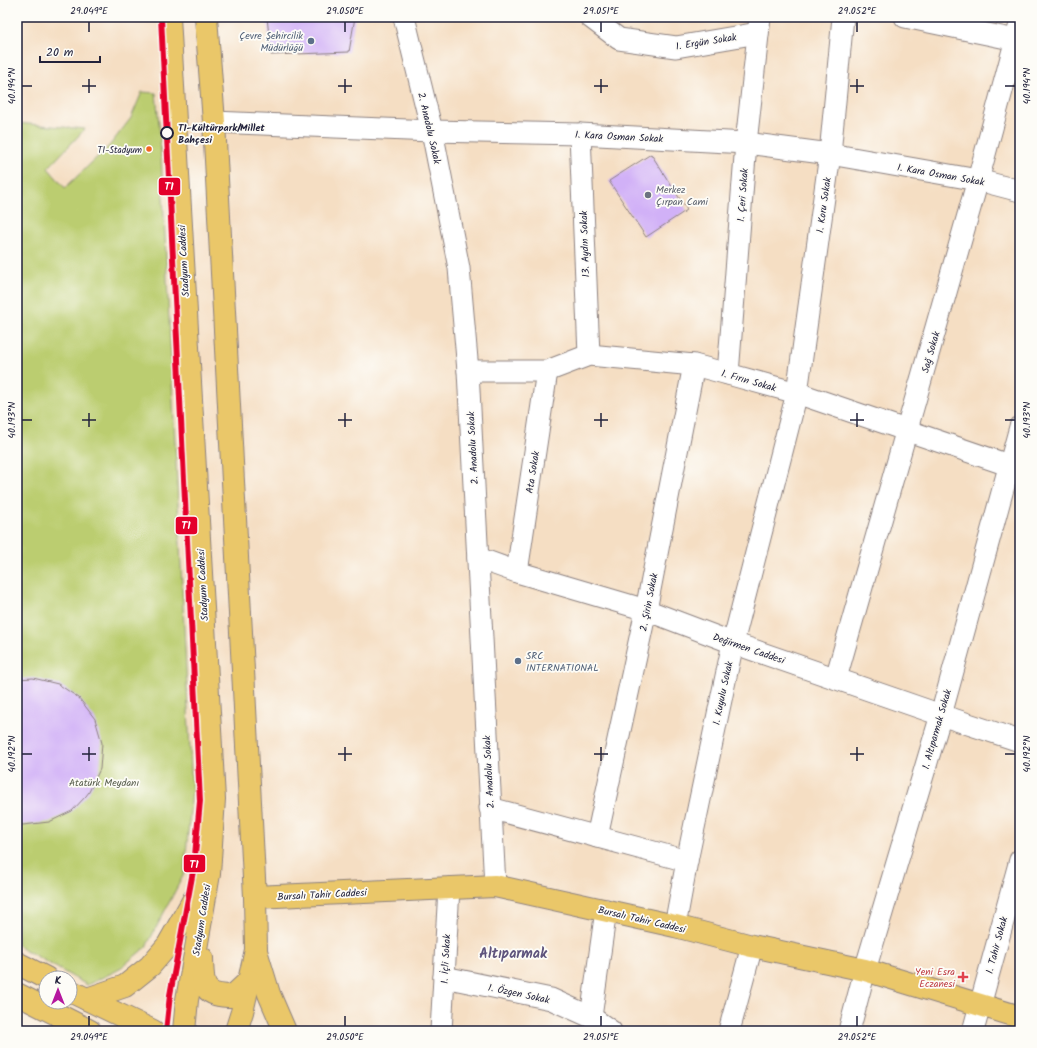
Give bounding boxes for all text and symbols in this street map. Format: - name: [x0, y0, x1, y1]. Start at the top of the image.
- text: 29.049°E: [70, 3, 109, 19]
- text: 29.050°E: [326, 3, 365, 19]
- text: 29.051°E: [583, 3, 620, 19]
- text: 29.052°E: [838, 3, 877, 19]
- place label: Çevre Şehircilik Müdürlüğü: [239, 28, 303, 56]
- street label: 1. Ergün Sokak: [675, 29, 738, 55]
- marker: Çevre Şehircilik Müdürlüğü: [306, 36, 316, 46]
- scale bar: [40, 38, 100, 64]
- text: 20 m: [46, 43, 74, 62]
- text: 40.194°N: [4, 67, 20, 104]
- text: 40.194°N: [1019, 67, 1035, 104]
- street label: 2. Anadolu Sokak: [413, 91, 445, 166]
- place label: T1-Kültürpark/Millet Bahçesi: [178, 120, 265, 148]
- marker: T1-Kültürpark/Millet Bahçesi: [160, 126, 174, 140]
- street label: 1. Kara Osman Sokak: [574, 127, 664, 147]
- place label: T1-Stadyum: [98, 143, 142, 158]
- marker: T1-Stadyum: [144, 144, 154, 154]
- street label: 1. Kara Osman Sokak: [896, 159, 986, 191]
- street label: 1. Çeri Sokak: [733, 167, 753, 222]
- street label: 1. Koru Sokak: [812, 176, 836, 234]
- line badge: T1: [158, 177, 181, 196]
- text: T1: [164, 178, 174, 196]
- place label: Merkez Çırpan Cami: [656, 182, 708, 210]
- marker: Merkez Çırpan Cami: [643, 190, 653, 200]
- street label: 13. Aydın Sokak: [576, 210, 594, 278]
- street label: Stadyum Caddesi: [174, 224, 194, 297]
- street label: Sağ Sokak: [917, 329, 945, 375]
- street label: 1. Fırın Sokak: [719, 365, 778, 397]
- text: 40.193°N: [4, 401, 20, 438]
- text: 40.193°N: [1019, 401, 1035, 438]
- street label: 2. Anadolu Sokak: [463, 411, 483, 485]
- street label: Ata Sokak: [522, 450, 544, 494]
- line badge: T1: [175, 516, 198, 535]
- text: T1: [181, 517, 191, 535]
- street label: Stadyum Caddesi: [193, 548, 213, 621]
- street label: 2. Şirin Sokak: [636, 571, 663, 633]
- street label: Değirmen Caddesi: [711, 629, 787, 669]
- place label: SRC INTERNATIONAL: [526, 648, 599, 676]
- marker: SRC INTERNATIONAL: [513, 656, 523, 666]
- street label: 1. Kuyulu Sokak: [708, 659, 738, 727]
- street label: 1. Altıparmak Sokak: [918, 687, 956, 771]
- text: 40.192°N: [4, 735, 20, 772]
- street label: 2. Anadolu Sokak: [479, 735, 499, 809]
- text: 40.192°N: [1019, 735, 1035, 772]
- park label: Atatürk Meydanı: [69, 775, 139, 791]
- line badge: T1: [183, 854, 206, 873]
- text: T1: [189, 856, 199, 874]
- street label: Stadyum Caddesi: [188, 883, 216, 957]
- street label: Bursalı Tahir Caddesi: [277, 885, 368, 905]
- street label: Bursalı Tahir Caddesi: [596, 902, 688, 938]
- street label: 1. Tahir Sokak: [982, 915, 1012, 976]
- street label: 1. İçli Sokak: [437, 933, 455, 984]
- district label: Altıparmak: [479, 943, 548, 965]
- place label: Yeni Esra Eczanesi: [915, 964, 956, 992]
- north arrow: [38, 970, 78, 1010]
- text: K: [55, 972, 62, 990]
- marker: Yeni Esra Eczanesi: [958, 972, 968, 982]
- street label: 1. Özgen Sokak: [487, 980, 551, 1008]
- text: 29.049°E: [70, 1029, 109, 1045]
- text: 29.050°E: [326, 1029, 365, 1045]
- text: 29.051°E: [583, 1029, 620, 1045]
- text: 29.052°E: [838, 1029, 877, 1045]

